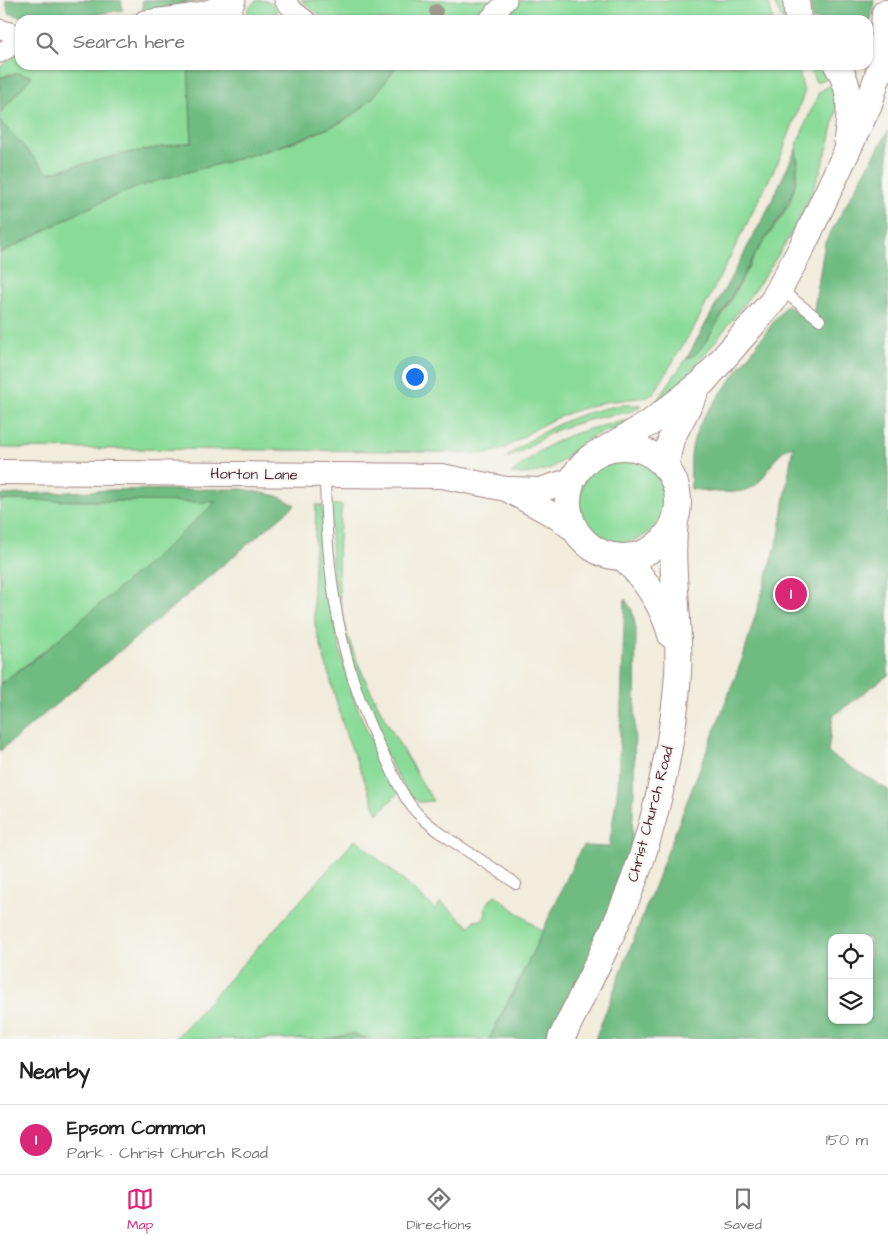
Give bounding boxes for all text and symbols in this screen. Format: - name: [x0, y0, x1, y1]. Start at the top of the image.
- search box: [15, 15, 873, 70]
- icon: search: [33, 29, 61, 57]
- text: Search here: [73, 29, 185, 56]
- your location: [402, 364, 428, 390]
- street label: Horton Lane: [210, 463, 298, 486]
- pin: 1: [775, 575, 807, 613]
- street label: Christ Church Road: [622, 744, 679, 884]
- map controls: [828, 934, 873, 1024]
- button: locate: [828, 934, 873, 979]
- button: layers: [828, 979, 873, 1024]
- text: Nearby: [20, 1057, 90, 1086]
- text: Epsom Common: [67, 1115, 205, 1142]
- text: 1: [35, 1129, 37, 1151]
- text: 150 m: [826, 1129, 868, 1151]
- text: Park · Christ Church Road: [67, 1142, 268, 1164]
- tab: Map: [126, 1185, 154, 1235]
- tab: Directions: [406, 1185, 471, 1235]
- tab: Saved: [724, 1185, 762, 1235]

